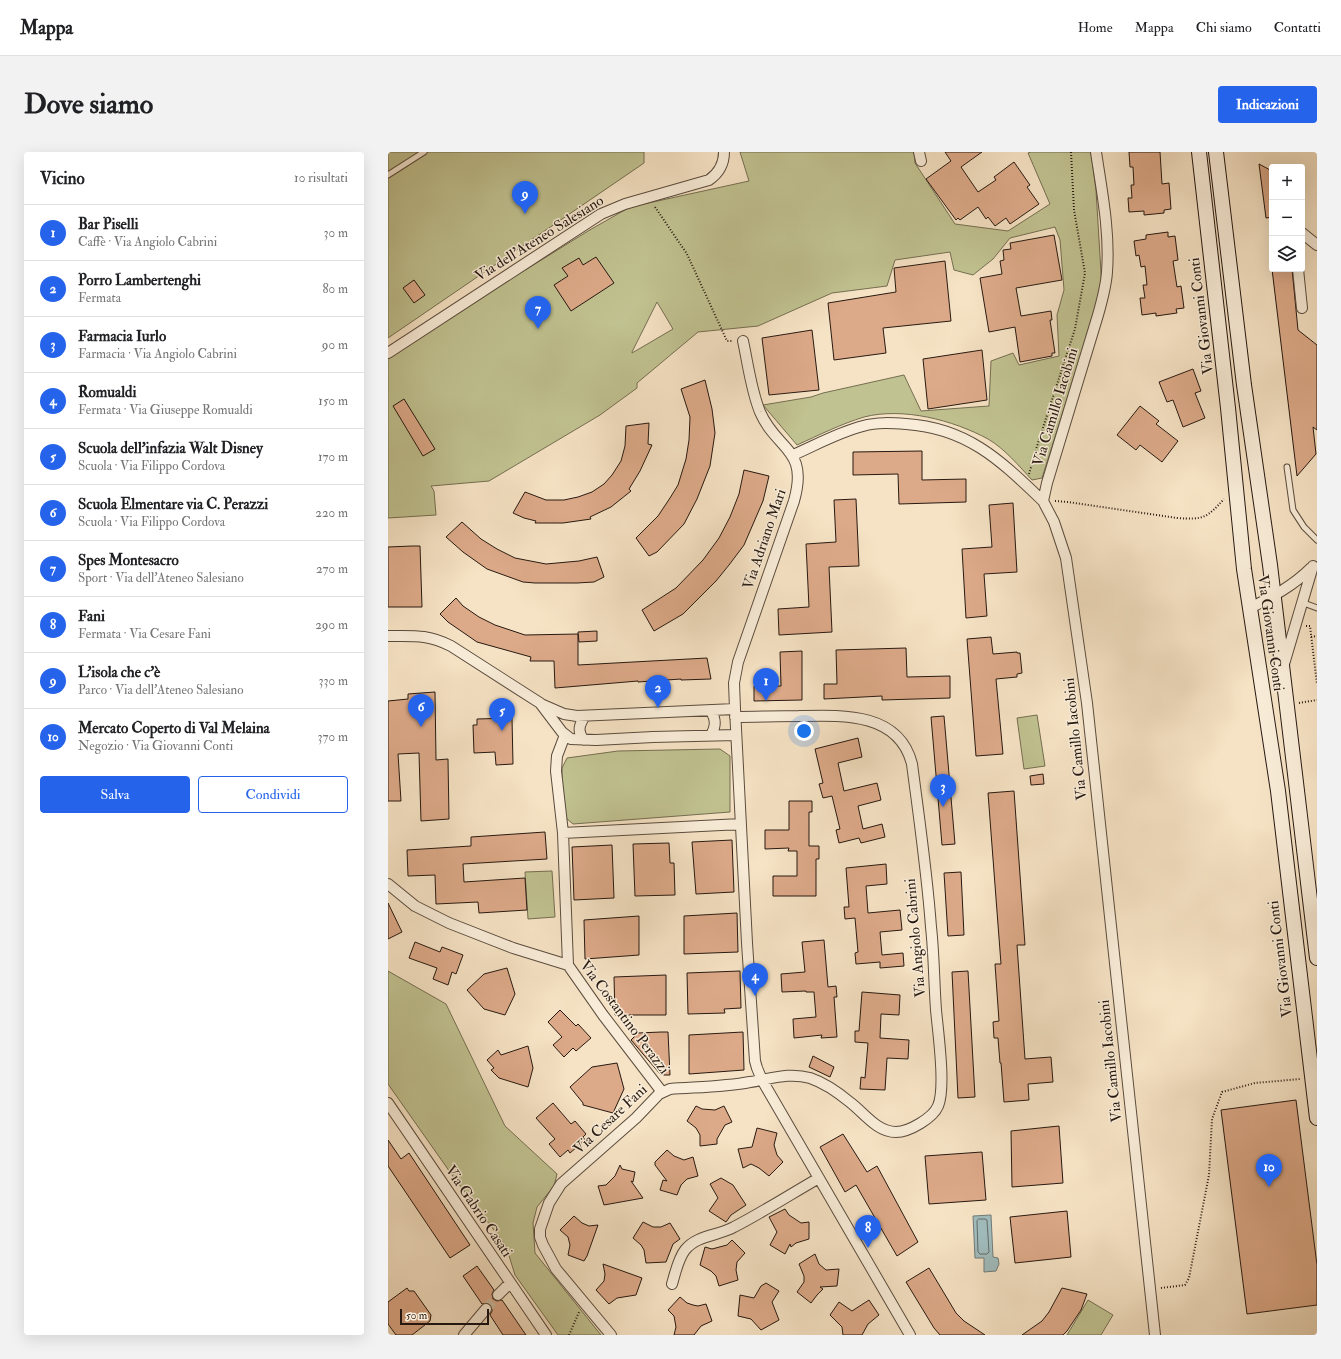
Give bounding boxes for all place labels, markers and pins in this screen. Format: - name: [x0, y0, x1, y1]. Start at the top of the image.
- pin: 9: [512, 181, 538, 214]
- pin: 7: [525, 296, 551, 329]
- pin: 1: [753, 668, 779, 701]
- pin: 2: [645, 675, 671, 708]
- pin: 6: [408, 694, 434, 727]
- pin: 5: [489, 698, 515, 731]
- pin: 3: [930, 774, 956, 807]
- pin: 4: [742, 963, 768, 996]
- pin: 10: [1256, 1154, 1282, 1187]
- pin: 8: [855, 1215, 881, 1248]

